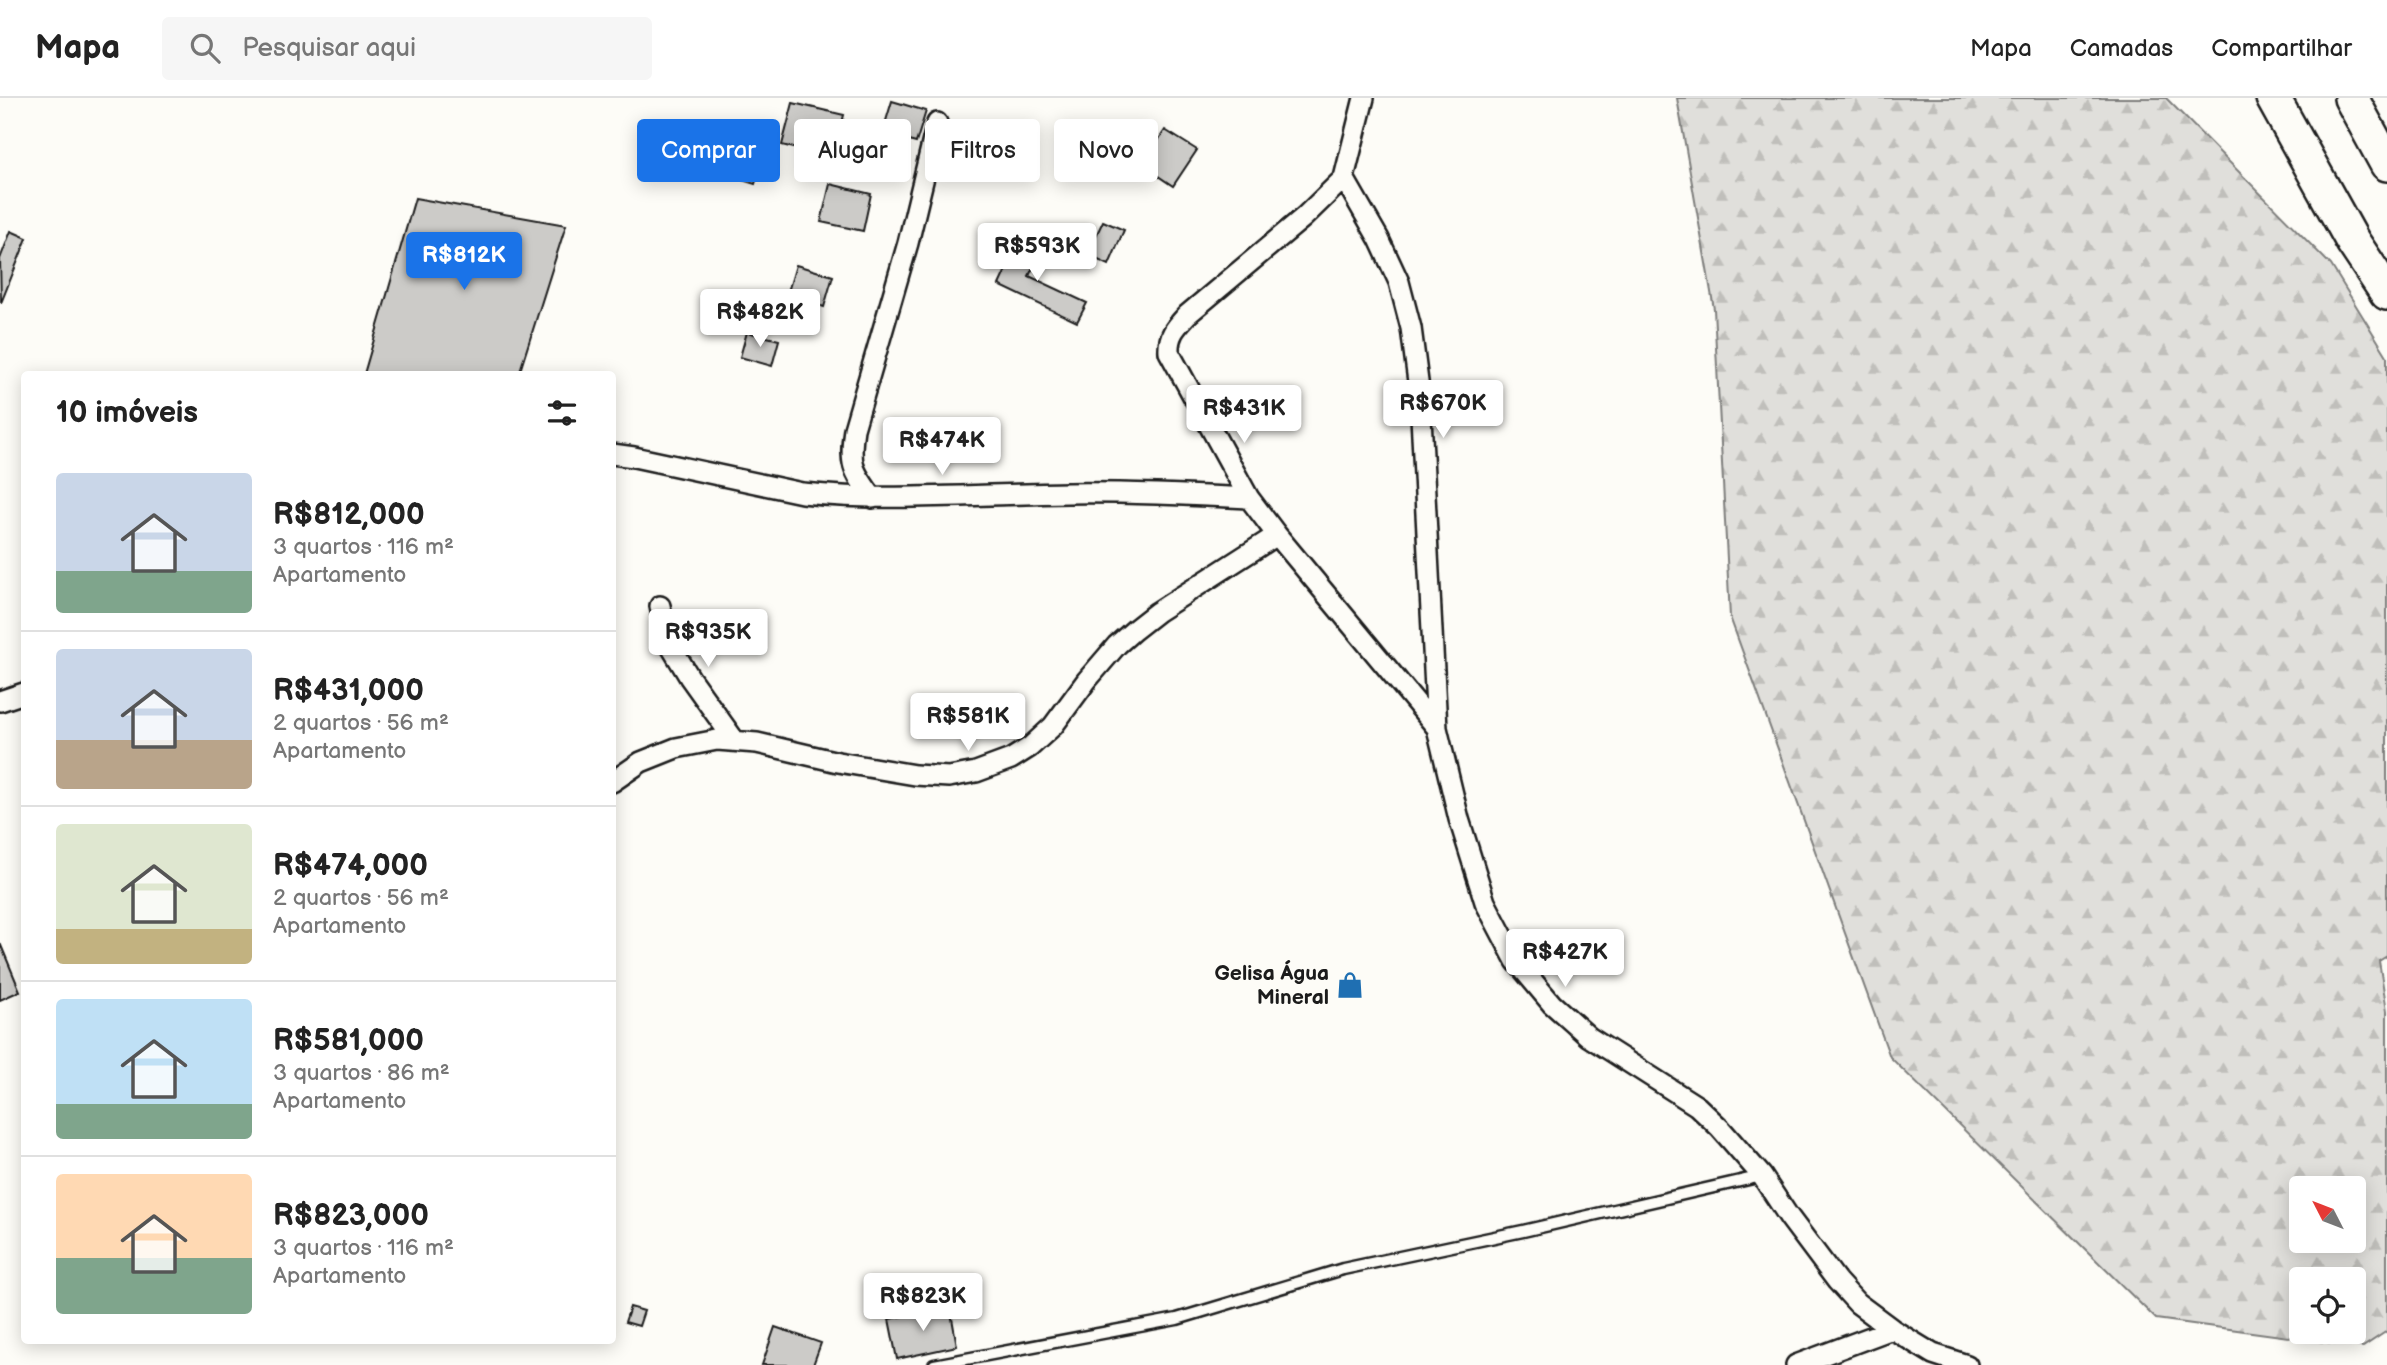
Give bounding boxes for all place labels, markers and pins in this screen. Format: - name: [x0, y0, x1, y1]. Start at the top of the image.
- pin: R$593K: [980, 223, 1094, 283]
- pin: R$812K: [407, 232, 521, 292]
- pin: R$482K: [703, 289, 817, 349]
- pin: R$670K: [1386, 380, 1500, 440]
- pin: R$431K: [1187, 386, 1301, 445]
- pin: R$474K: [885, 418, 999, 477]
- pin: R$935K: [651, 610, 765, 669]
- pin: R$581K: [911, 694, 1025, 753]
- pin: R$427K: [1508, 930, 1622, 989]
- place label: Gelisa Água Mineral: [1214, 959, 1329, 1010]
- shop icon: Gelisa Água Mineral: [1335, 970, 1365, 1000]
- pin: R$823K: [866, 1274, 980, 1333]

